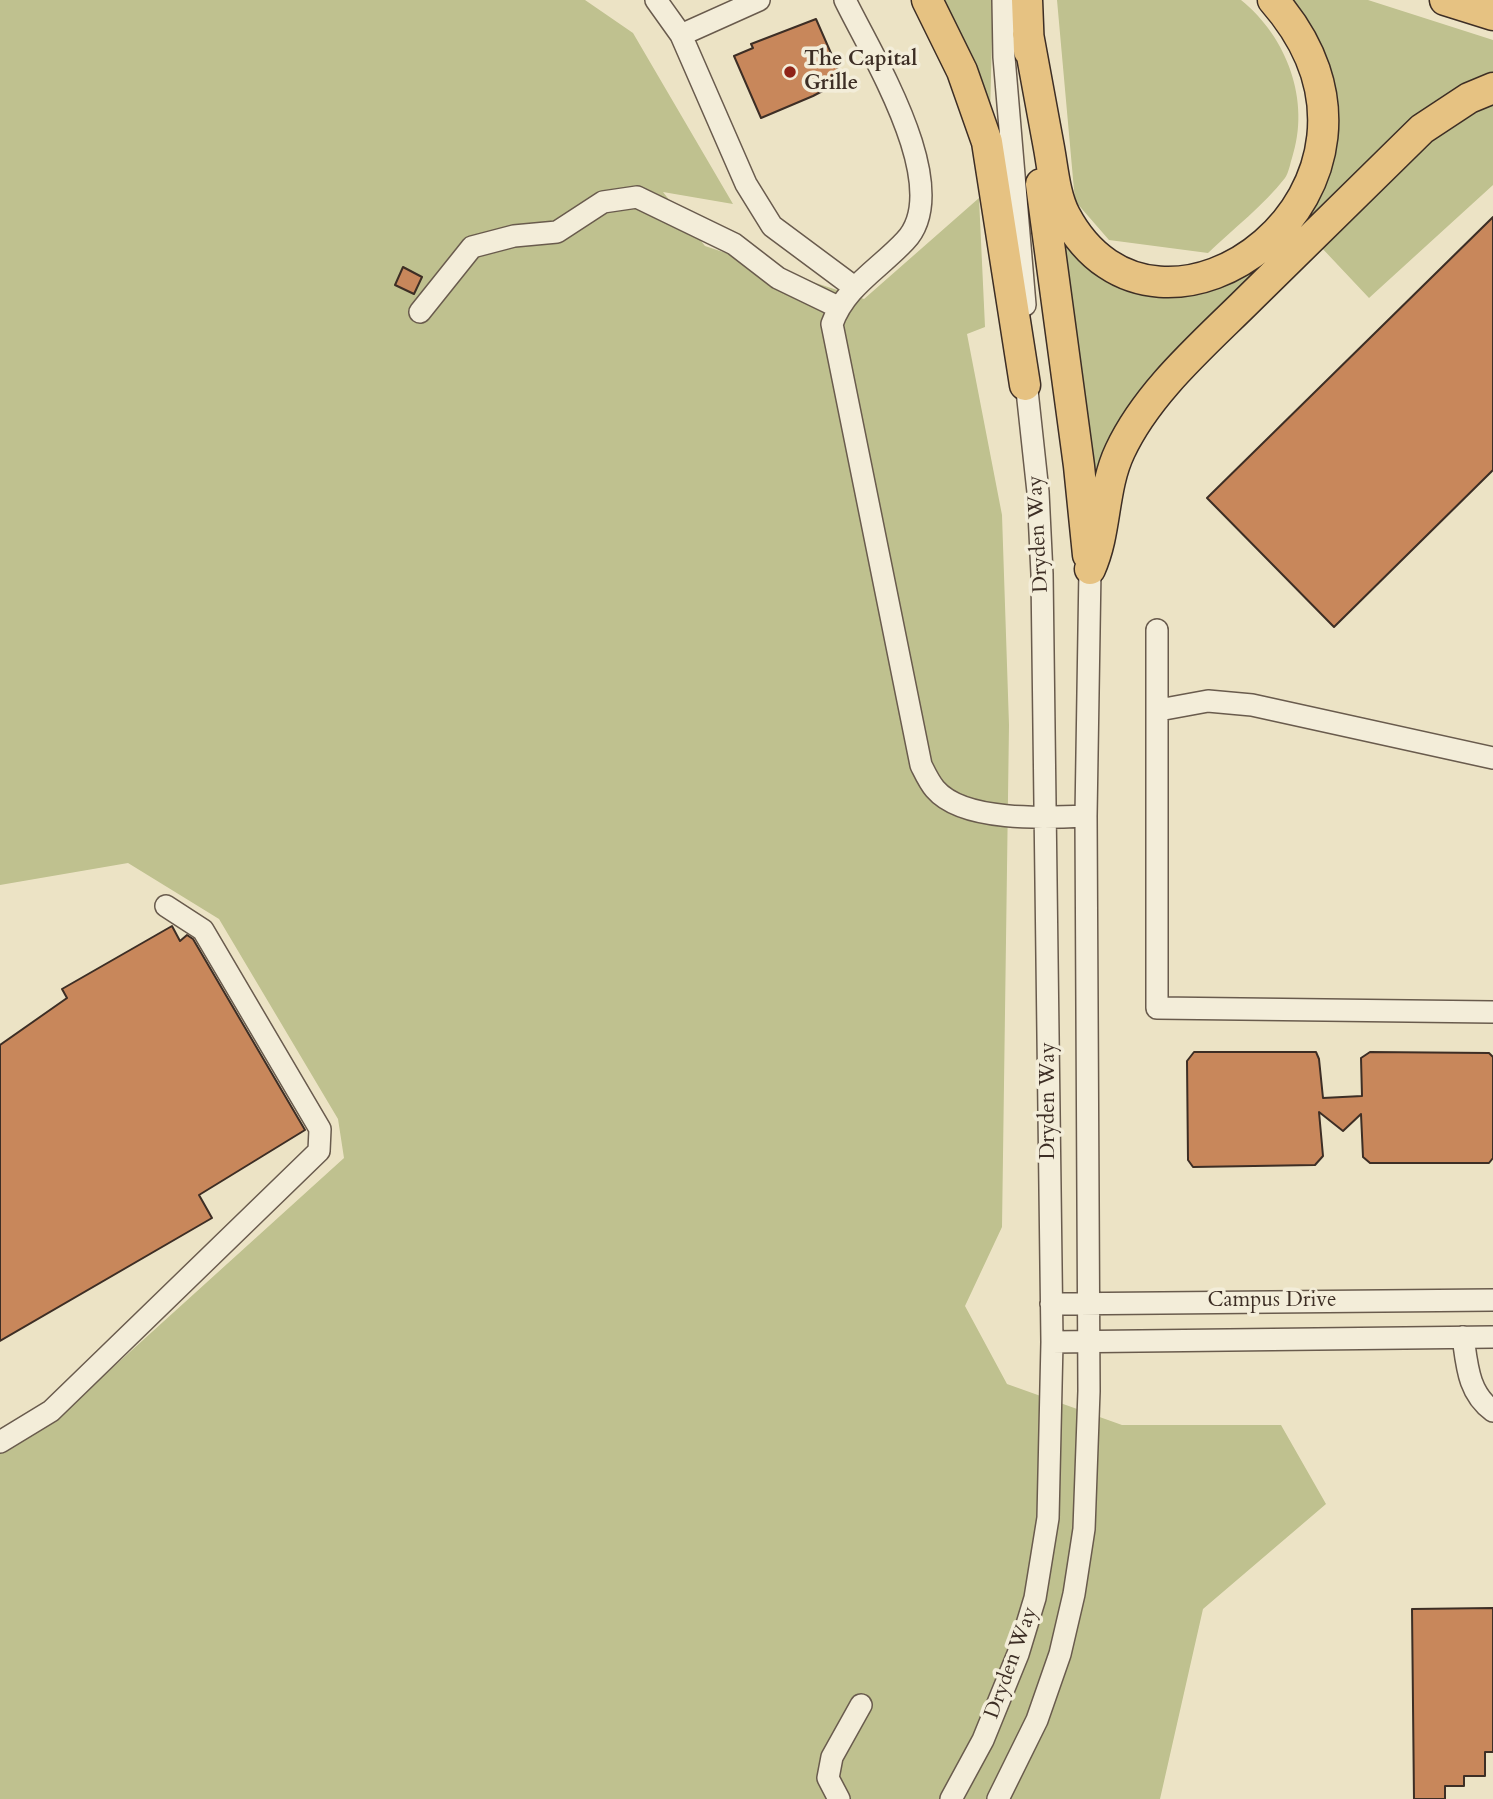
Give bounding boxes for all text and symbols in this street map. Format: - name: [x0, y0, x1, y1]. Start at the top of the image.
- place label: The Capital Grille: [804, 47, 917, 97]
- marker: The Capital Grille: [782, 64, 798, 80]
- street label: Dryden Way: [1023, 475, 1055, 593]
- street label: Dryden Way: [1036, 1042, 1062, 1160]
- street label: Campus Drive: [1207, 1288, 1337, 1314]
- street label: Dryden Way: [980, 1603, 1044, 1723]

